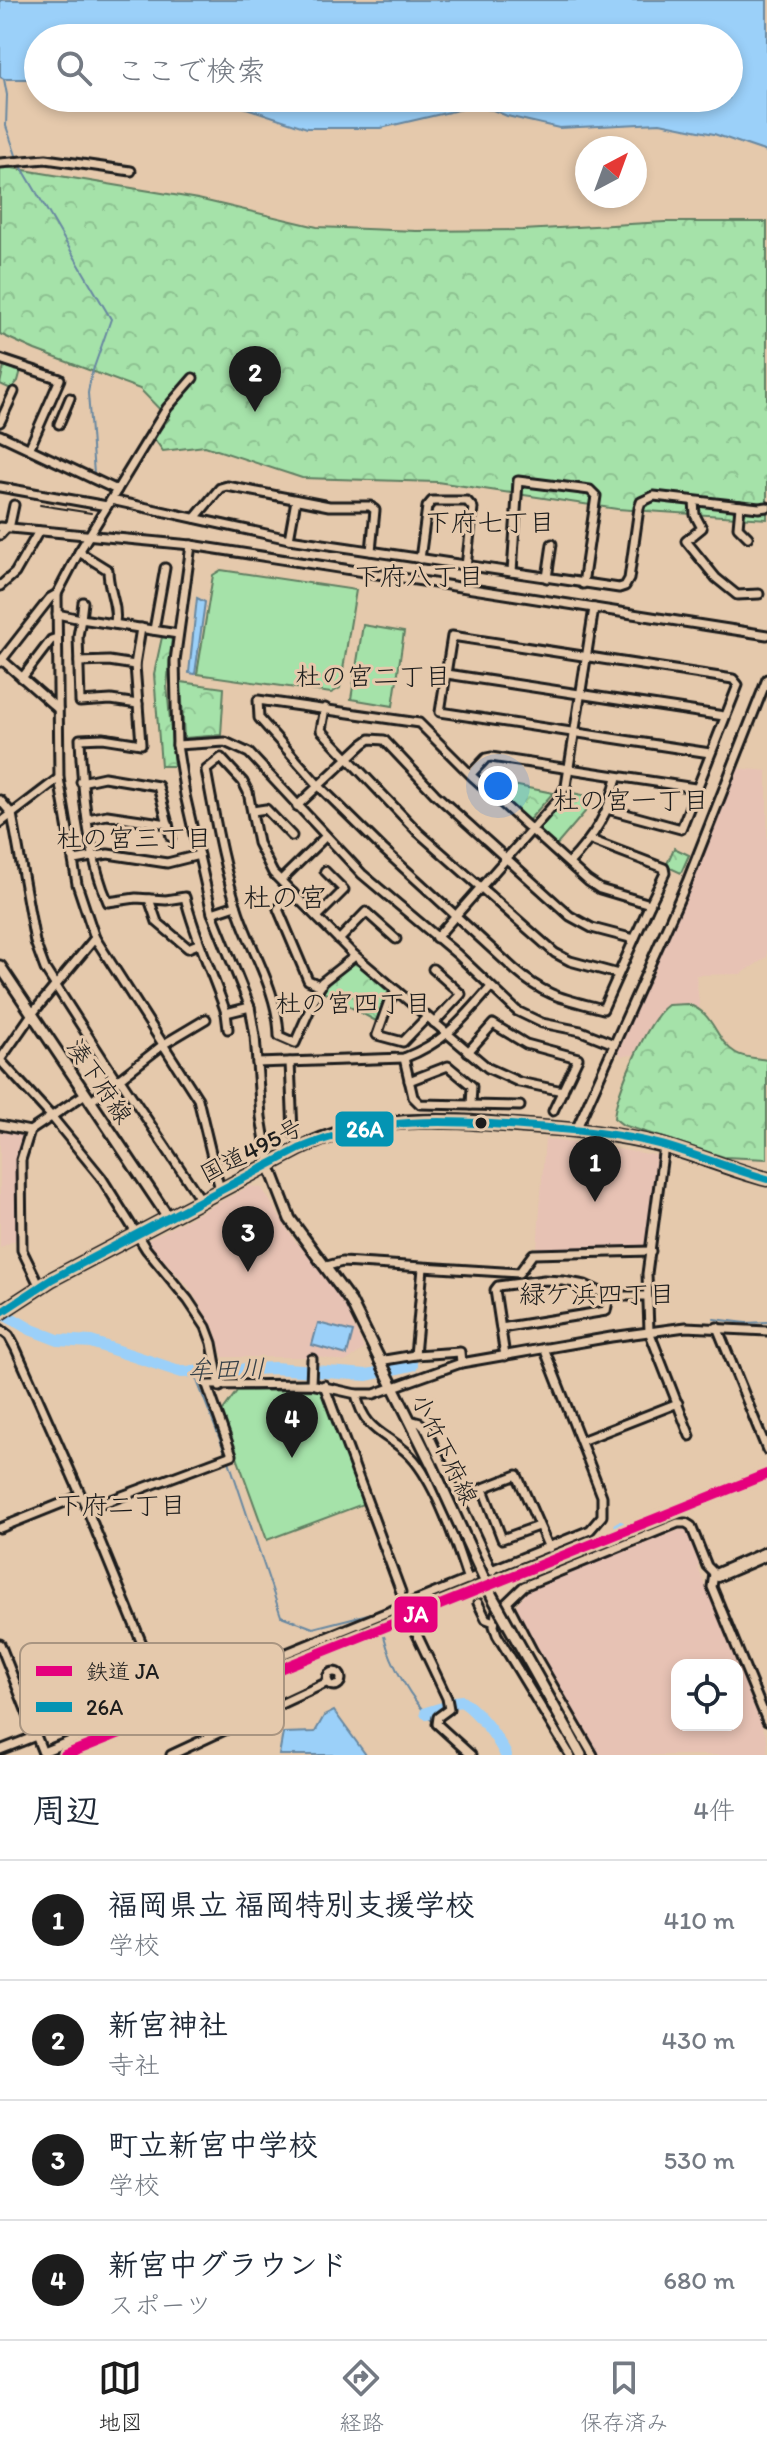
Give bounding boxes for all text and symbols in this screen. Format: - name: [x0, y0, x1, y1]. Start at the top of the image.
- search box: [24, 24, 743, 112]
- icon: search: [52, 46, 96, 90]
- text: ここで検索: [116, 52, 266, 89]
- north arrow: [575, 136, 647, 208]
- pin: 2: [229, 346, 281, 412]
- district label: 下府七丁目: [425, 506, 555, 538]
- district label: 下府八丁目: [354, 560, 484, 592]
- district label: 杜の宮二丁目: [295, 660, 451, 692]
- your location: [478, 766, 518, 806]
- district label: 杜の宮一丁目: [553, 784, 709, 816]
- district label: 杜の宮三丁目: [56, 822, 212, 854]
- district label: 杜の宮: [243, 880, 327, 914]
- district label: 杜の宮四丁目: [275, 987, 431, 1019]
- street label: 湊下府線: [61, 1033, 139, 1129]
- line badge: 26A: [334, 1110, 395, 1148]
- street label: 国道495号: [195, 1112, 307, 1188]
- unlabelled marker: [473, 1115, 489, 1131]
- text: 26A: [346, 1116, 385, 1143]
- pin: 1: [569, 1136, 621, 1202]
- pin: 3: [222, 1206, 274, 1272]
- district label: 緑ケ浜四丁目: [519, 1278, 675, 1310]
- water label: 牟田川: [187, 1352, 265, 1386]
- street label: 小竹下府線: [406, 1389, 484, 1509]
- pin: 4: [266, 1392, 318, 1458]
- district label: 下府二丁目: [56, 1489, 186, 1521]
- line badge: JA: [393, 1595, 439, 1634]
- text: JA: [403, 1601, 429, 1628]
- legend: [20, 1643, 284, 1735]
- text: 鉄道 JA: [86, 1658, 159, 1685]
- map controls: [671, 1659, 743, 1731]
- button: locate: [671, 1659, 743, 1731]
- text: 26A: [86, 1694, 123, 1721]
- text: 周辺: [32, 1790, 100, 1831]
- text: 4件: [693, 1794, 735, 1826]
- text: 福岡県立 福岡特別支援学校: [108, 1886, 475, 1923]
- text: 1: [52, 1904, 64, 1936]
- text: 410 m: [664, 1904, 735, 1936]
- text: 学校: [108, 1929, 160, 1961]
- text: 新宮神社: [108, 2006, 228, 2043]
- text: 2: [51, 2024, 65, 2056]
- text: 430 m: [661, 2024, 735, 2056]
- text: 寺社: [108, 2049, 160, 2081]
- text: 町立新宮中学校: [108, 2126, 318, 2163]
- text: 3: [51, 2144, 65, 2176]
- text: 530 m: [663, 2144, 735, 2176]
- text: 学校: [108, 2169, 160, 2201]
- text: 新宮中グラウンド: [108, 2246, 348, 2283]
- text: 4: [50, 2264, 66, 2296]
- text: 680 m: [663, 2264, 735, 2296]
- text: スポーツ: [108, 2289, 211, 2321]
- tab: 地図: [98, 2356, 143, 2436]
- tab: 経路: [339, 2356, 384, 2436]
- tab: 保存済み: [580, 2356, 669, 2436]

